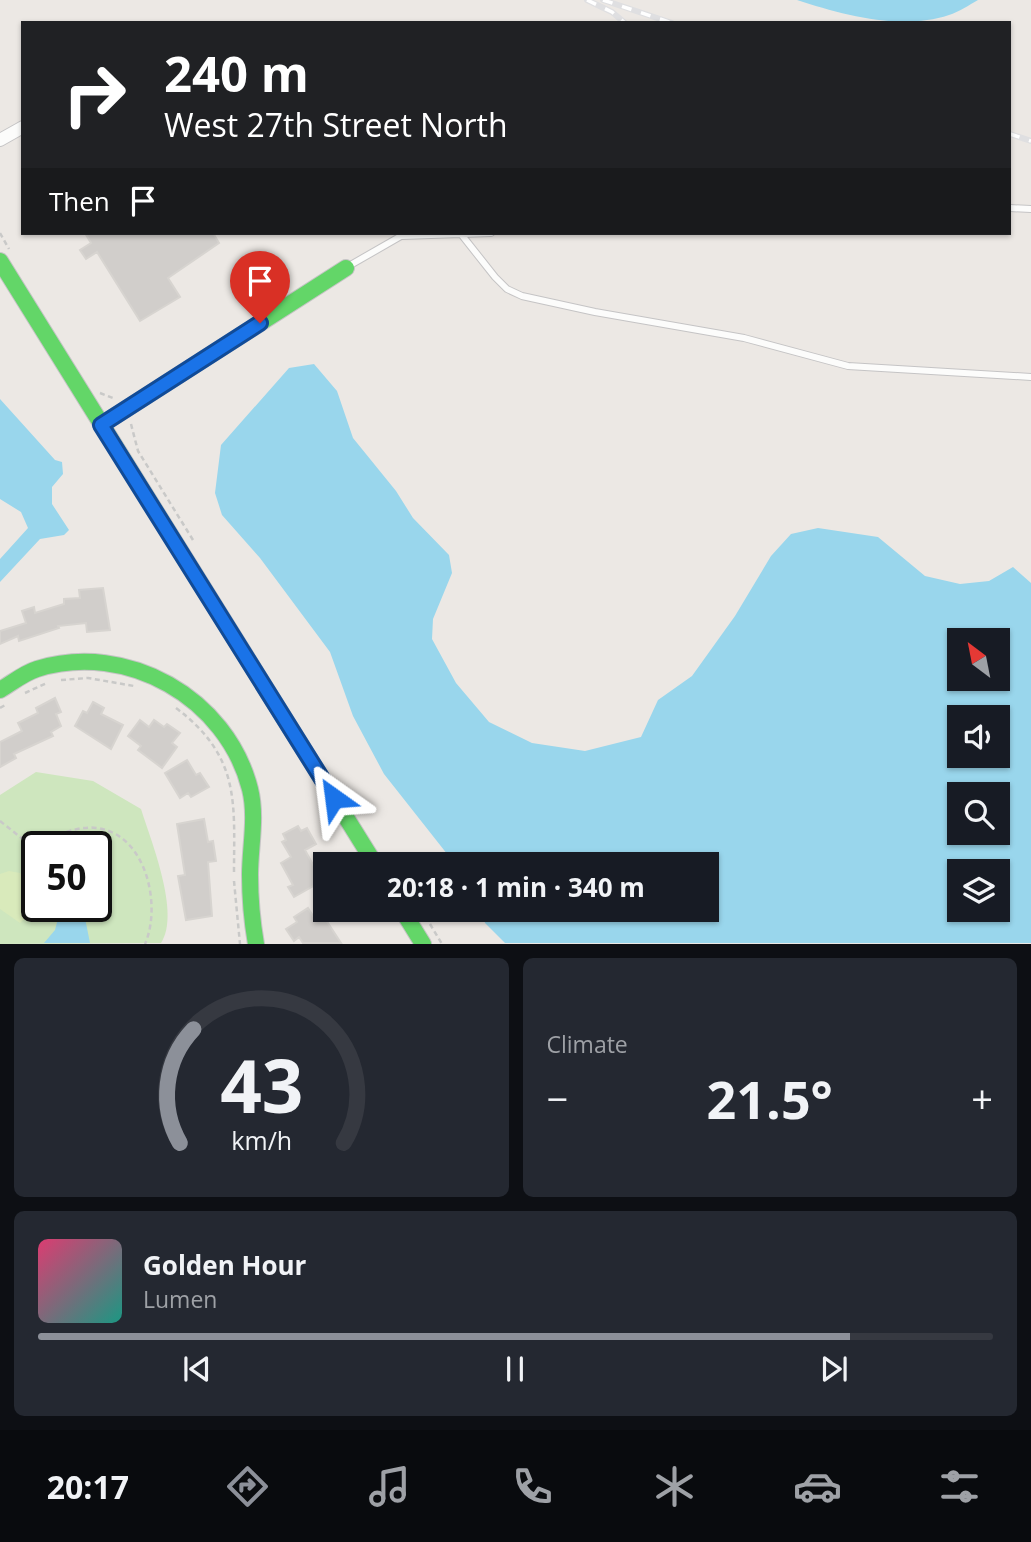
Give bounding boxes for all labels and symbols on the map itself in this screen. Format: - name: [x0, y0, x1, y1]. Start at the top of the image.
- pin: [230, 251, 290, 323]
- north arrow: [947, 628, 1010, 691]
- position arrow: [297, 761, 371, 835]
- speed limit sign: 50: [21, 831, 112, 922]

